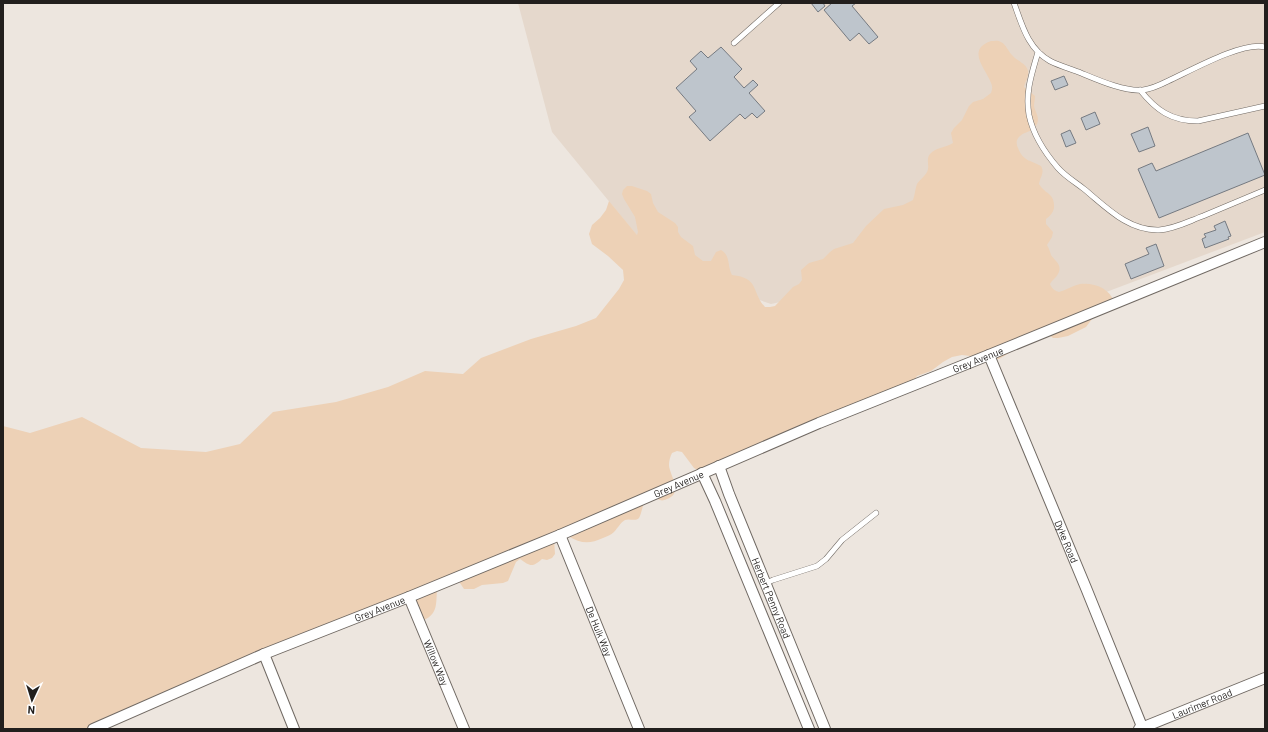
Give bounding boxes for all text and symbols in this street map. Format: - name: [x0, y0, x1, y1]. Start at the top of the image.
- street label: Grey Avenue: [951, 344, 1005, 375]
- street label: Grey Avenue: [652, 468, 706, 500]
- street label: Dyke Road: [1052, 518, 1081, 565]
- street label: Herbert Penny Road: [750, 556, 793, 640]
- street label: Grey Avenue: [353, 593, 407, 624]
- street label: De Hulk Way: [584, 605, 615, 658]
- street label: Willow Way: [421, 638, 451, 688]
- north arrow: [12, 680, 52, 720]
- street label: Laurimer Road: [1170, 686, 1234, 721]
- text: N: [27, 704, 35, 717]

